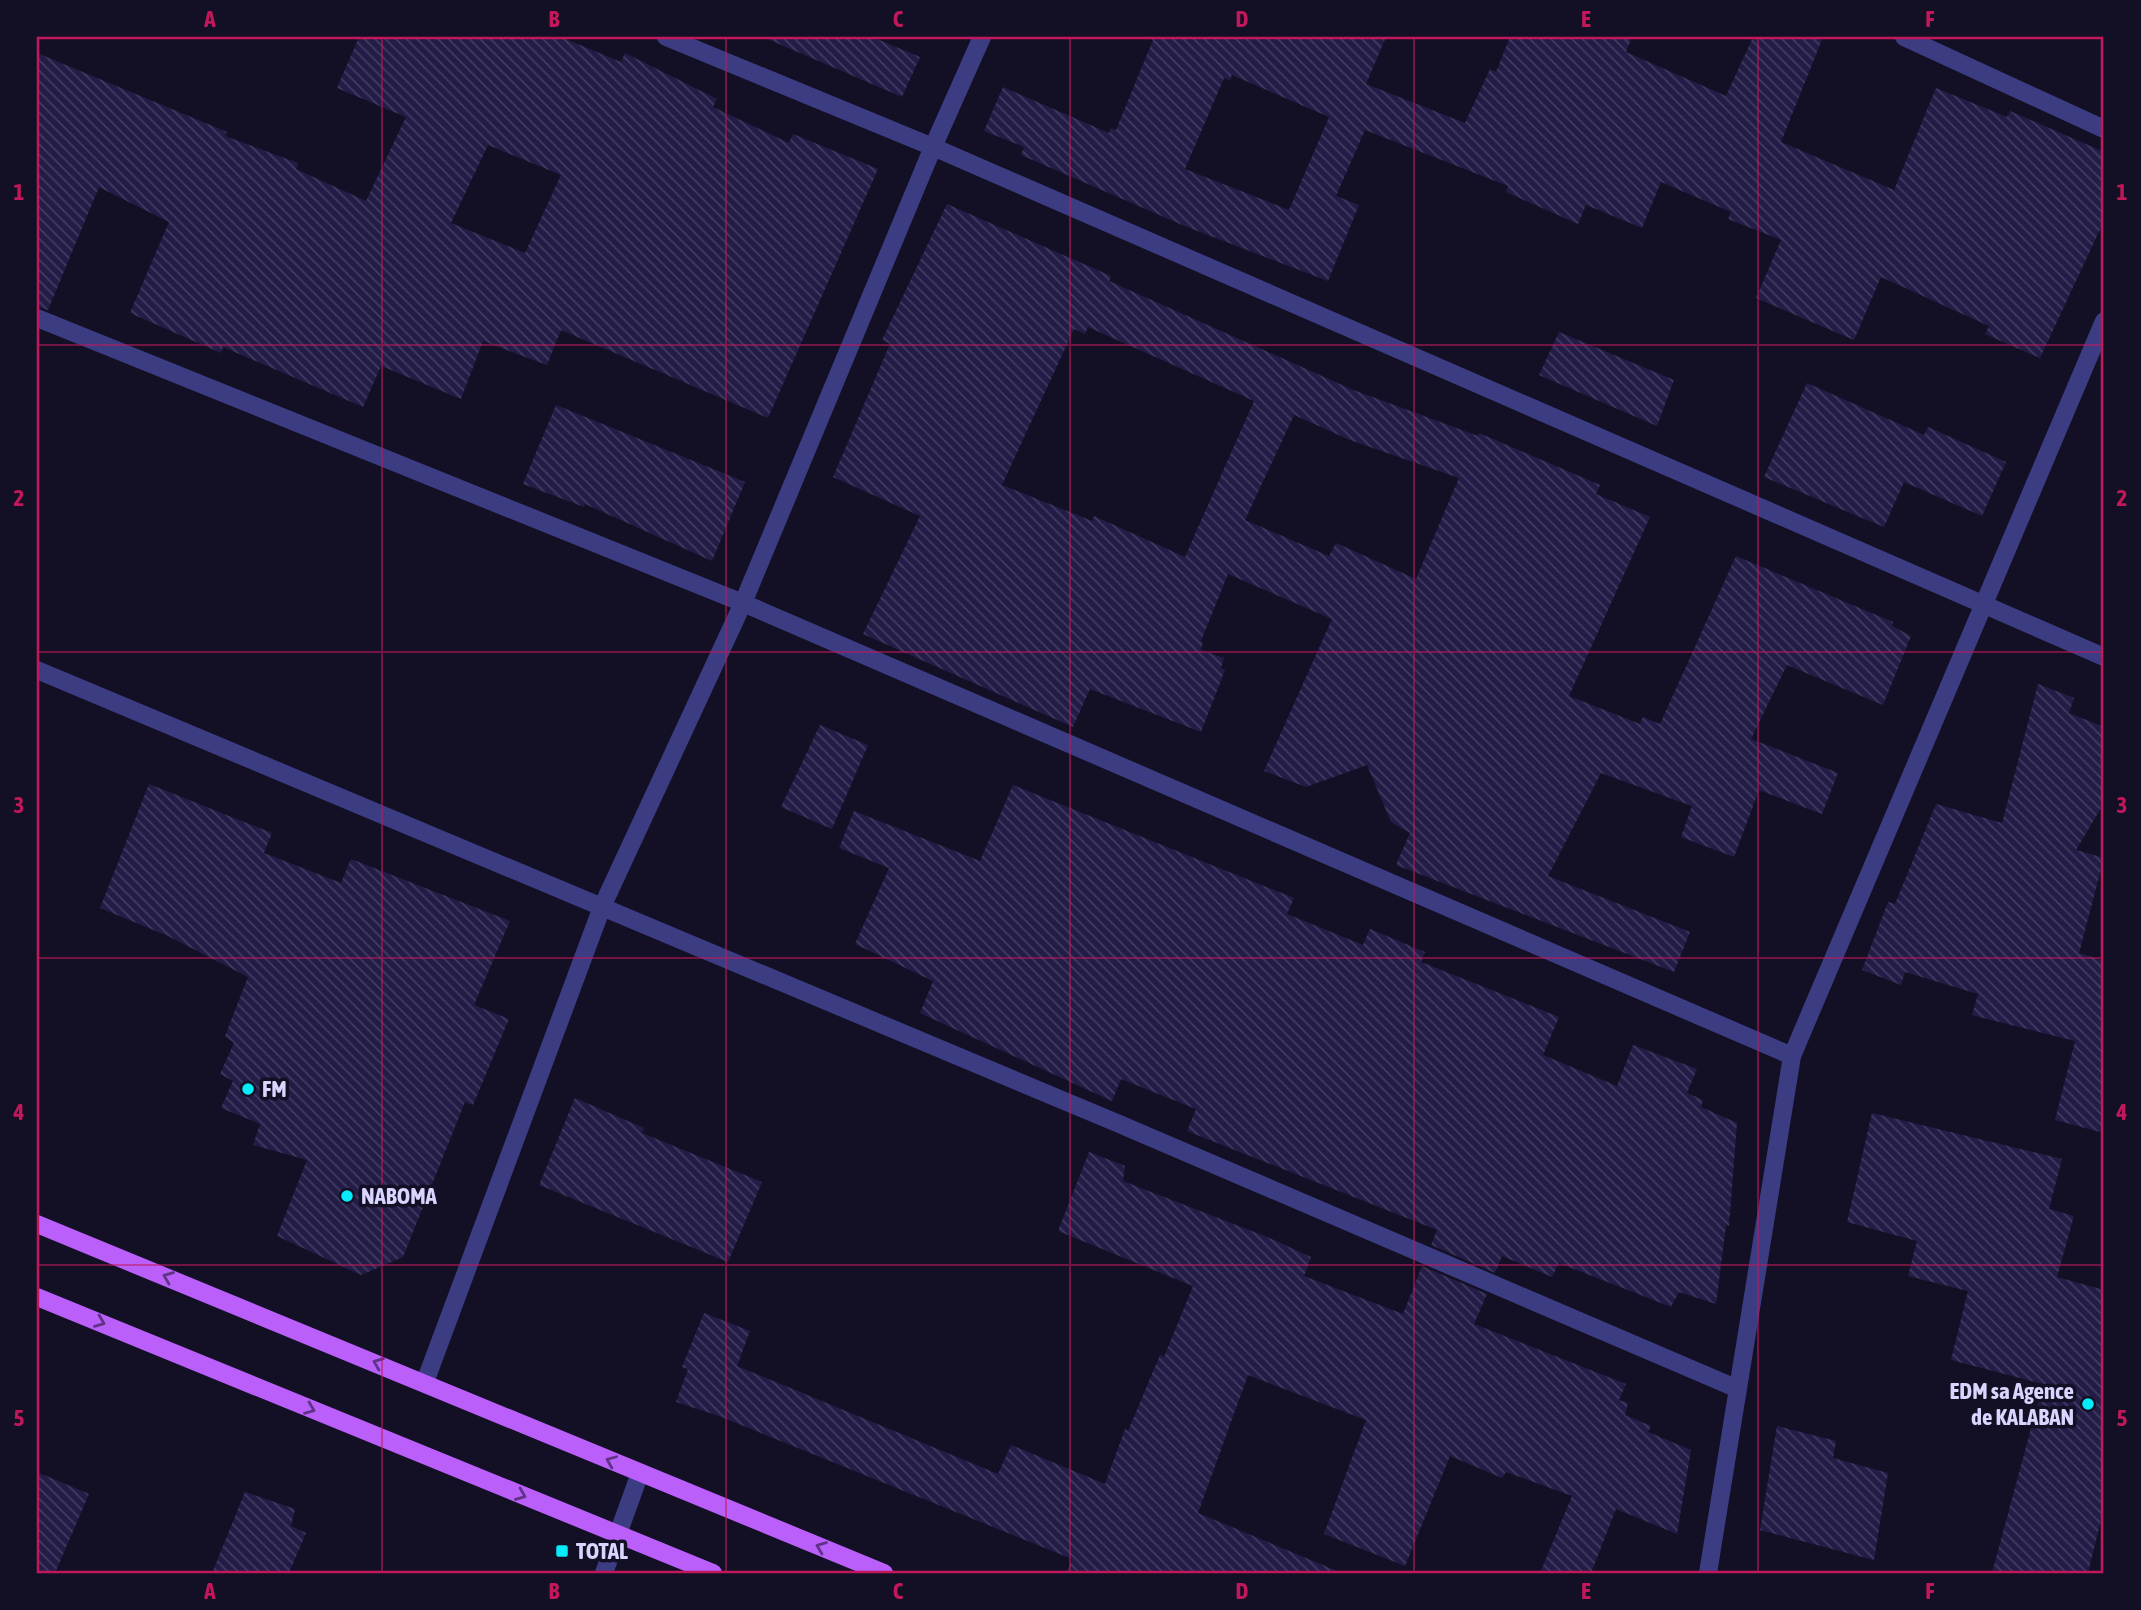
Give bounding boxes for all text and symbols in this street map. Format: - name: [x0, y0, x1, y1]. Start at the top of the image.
- text: A: [203, 6, 216, 32]
- text: B: [549, 6, 560, 32]
- text: C: [893, 6, 904, 32]
- text: D: [1236, 6, 1249, 32]
- text: E: [1581, 6, 1591, 32]
- text: F: [1925, 6, 1935, 32]
- text: 1: [14, 179, 25, 205]
- text: 1: [2117, 179, 2128, 205]
- text: 2: [14, 485, 24, 511]
- text: 2: [2117, 485, 2127, 511]
- text: 3: [14, 792, 24, 818]
- text: 3: [2117, 792, 2127, 818]
- place label: FM: [262, 1076, 287, 1102]
- marker: FM: [240, 1081, 256, 1097]
- text: 4: [13, 1099, 25, 1125]
- text: 4: [2116, 1099, 2128, 1125]
- place label: NABOMA: [361, 1183, 438, 1209]
- marker: NABOMA: [339, 1188, 355, 1204]
- one-way arrow: [162, 1272, 174, 1286]
- one-way arrow: [93, 1314, 105, 1328]
- one-way arrow: [373, 1357, 386, 1371]
- place label: EDM sa Agence de KALABAN: [1950, 1378, 2074, 1430]
- marker: EDM sa Agence de KALABAN: [2080, 1396, 2096, 1412]
- one-way arrow: [303, 1401, 316, 1415]
- text: 5: [14, 1405, 25, 1431]
- text: 5: [2117, 1405, 2128, 1431]
- one-way arrow: [605, 1455, 618, 1469]
- one-way arrow: [514, 1487, 526, 1501]
- place label: TOTAL: [576, 1538, 628, 1564]
- one-way arrow: [816, 1542, 828, 1556]
- marker: TOTAL: [554, 1543, 570, 1559]
- text: A: [203, 1578, 216, 1604]
- text: B: [549, 1578, 560, 1604]
- text: C: [893, 1578, 904, 1604]
- text: D: [1236, 1578, 1249, 1604]
- text: E: [1581, 1578, 1591, 1604]
- text: F: [1925, 1578, 1935, 1604]

